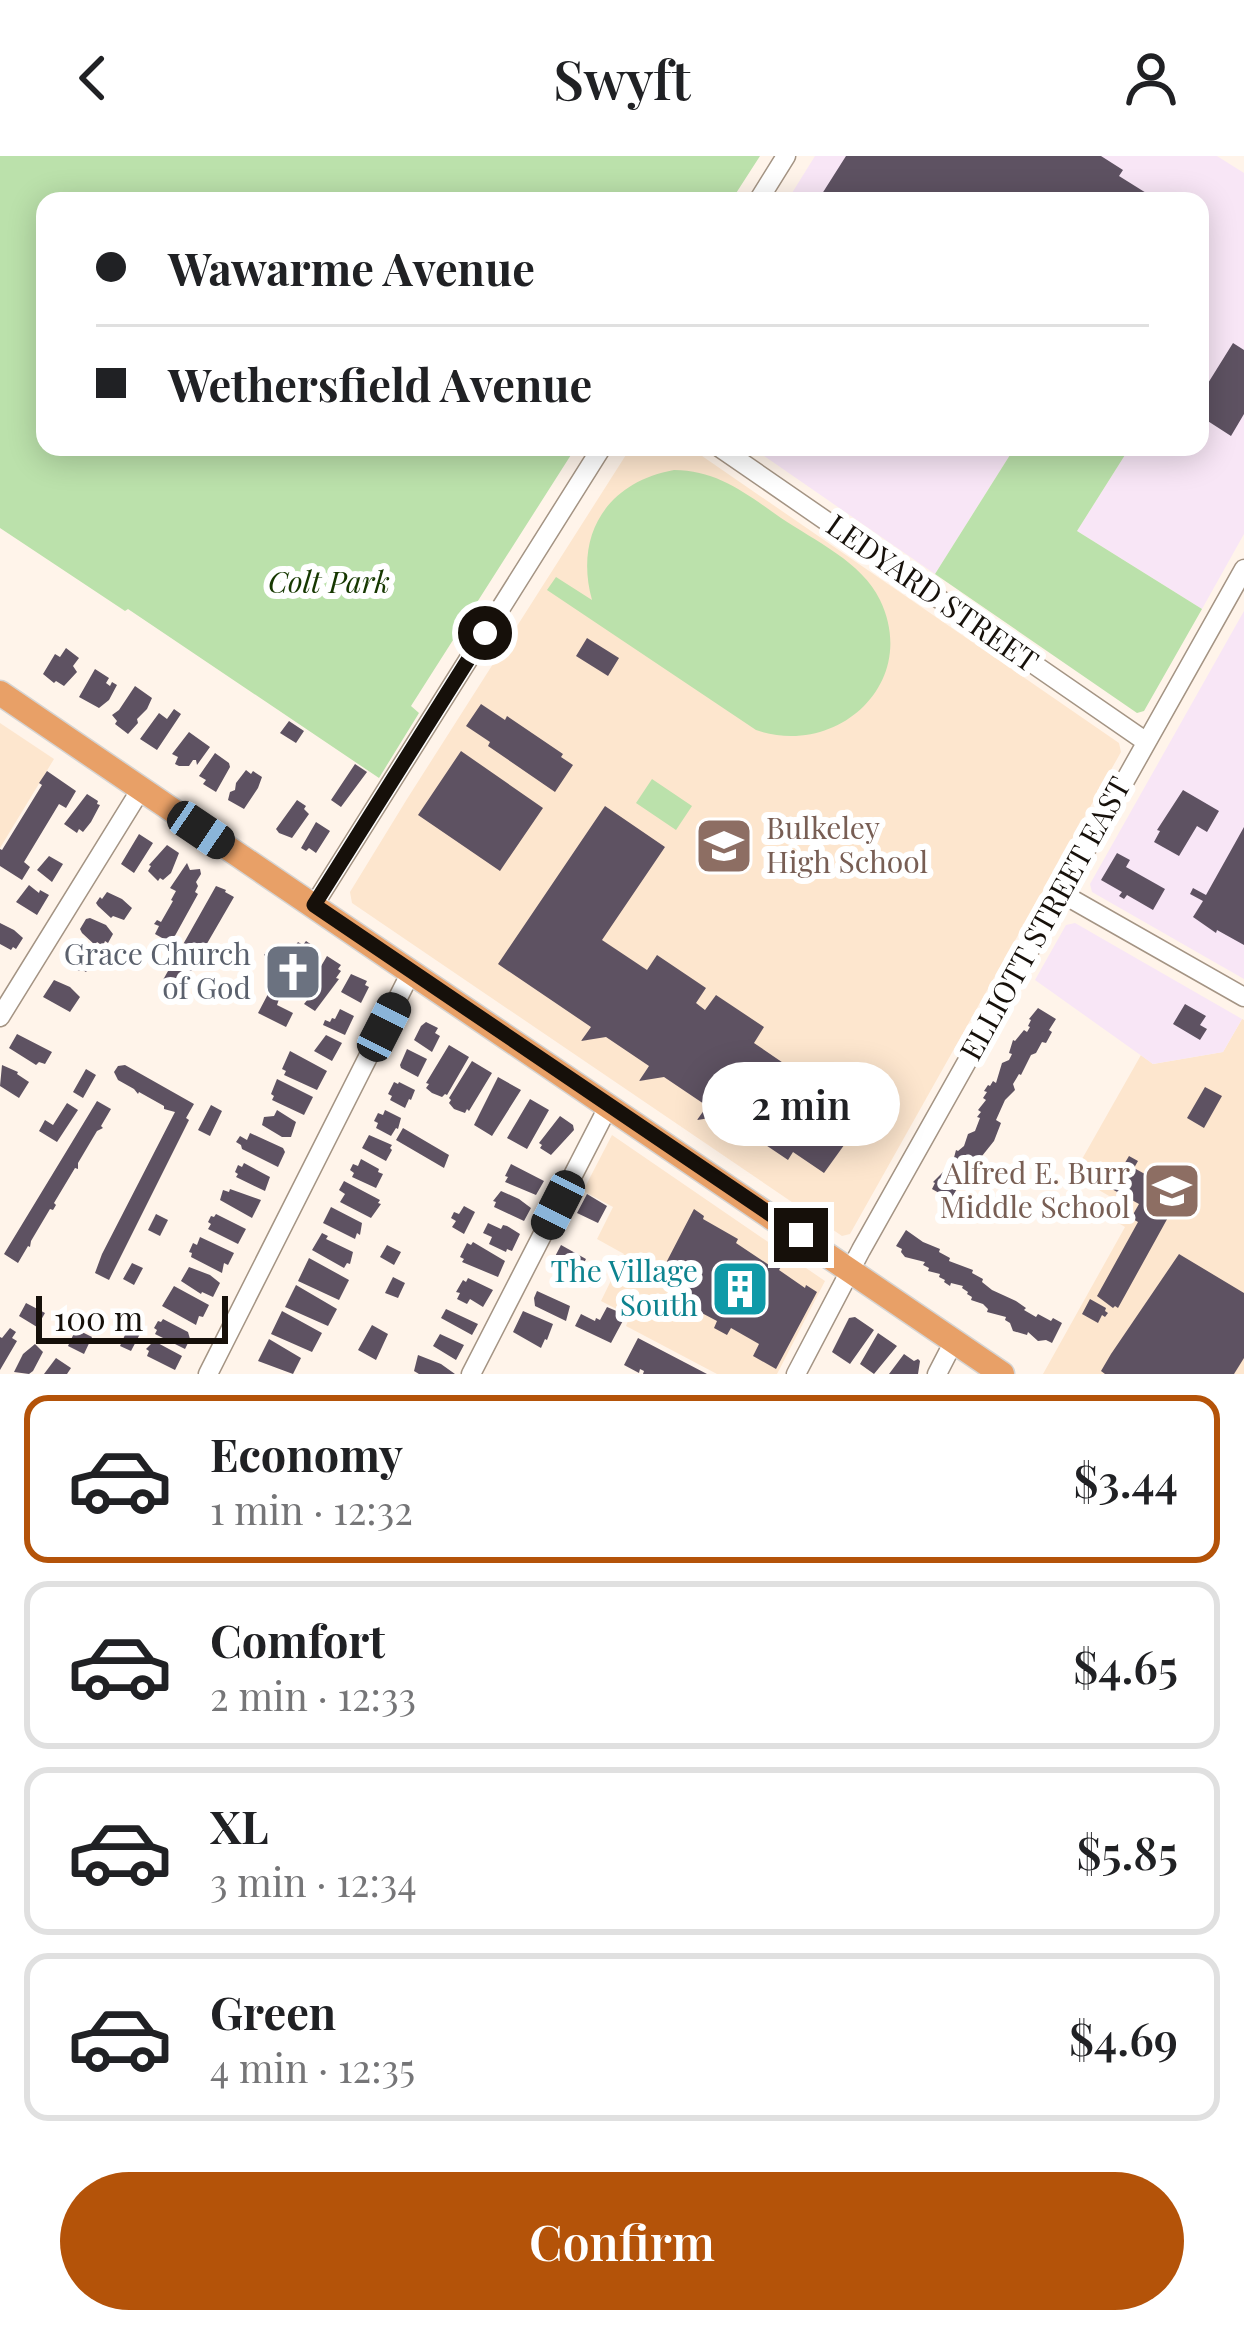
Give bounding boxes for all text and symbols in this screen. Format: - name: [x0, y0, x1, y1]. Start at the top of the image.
- text: Swyft: [553, 42, 691, 114]
- icon: back: [60, 45, 126, 111]
- icon: person: [1118, 45, 1184, 111]
- text: Wawarme Avenue: [168, 237, 535, 297]
- text: Wethersfield Avenue: [168, 353, 592, 413]
- street label: LEDYARD STREET: [819, 504, 1047, 680]
- park label: Colt Park: [268, 561, 390, 601]
- route start: [458, 606, 512, 660]
- street label: ELLIOTT STREET EAST: [950, 769, 1139, 1067]
- car: [161, 795, 241, 865]
- place label: Bulkeley High School: [766, 807, 928, 881]
- school or university icon: Bulkeley High School: [693, 815, 755, 877]
- place label: Grace Church of God: [64, 933, 251, 1007]
- church icon: Grace Church of God: [262, 941, 324, 1003]
- car: [352, 987, 416, 1067]
- callout: 2 min: [702, 1061, 900, 1145]
- text: 2 min: [751, 1078, 851, 1130]
- place label: Alfred E. Burr Middle School: [940, 1152, 1130, 1226]
- school or university icon: Alfred E. Burr Middle School: [1141, 1160, 1203, 1222]
- car: [526, 1165, 590, 1245]
- route end: [774, 1208, 828, 1262]
- place label: The Village South: [551, 1250, 698, 1324]
- building icon: The Village South: [709, 1258, 771, 1320]
- scale bar: [36, 1290, 228, 1343]
- text: 100 m: [54, 1295, 143, 1339]
- text: Economy: [210, 1423, 403, 1483]
- icon: car: [66, 1425, 174, 1533]
- text: $3.44: [1074, 1449, 1178, 1509]
- text: 1 min · 12:32: [210, 1483, 413, 1535]
- text: Comfort: [210, 1609, 385, 1669]
- icon: car: [66, 1611, 174, 1719]
- text: $4.65: [1073, 1635, 1178, 1695]
- text: 2 min · 12:33: [210, 1669, 416, 1721]
- text: XL: [210, 1795, 269, 1855]
- icon: car: [66, 1797, 174, 1905]
- text: $5.85: [1076, 1821, 1178, 1881]
- text: 3 min · 12:34: [210, 1855, 417, 1907]
- text: Green: [210, 1981, 336, 2041]
- icon: car: [66, 1983, 174, 2091]
- text: $4.69: [1069, 2007, 1178, 2067]
- text: 4 min · 12:35: [210, 2041, 415, 2093]
- button: Confirm: [60, 2172, 1184, 2310]

